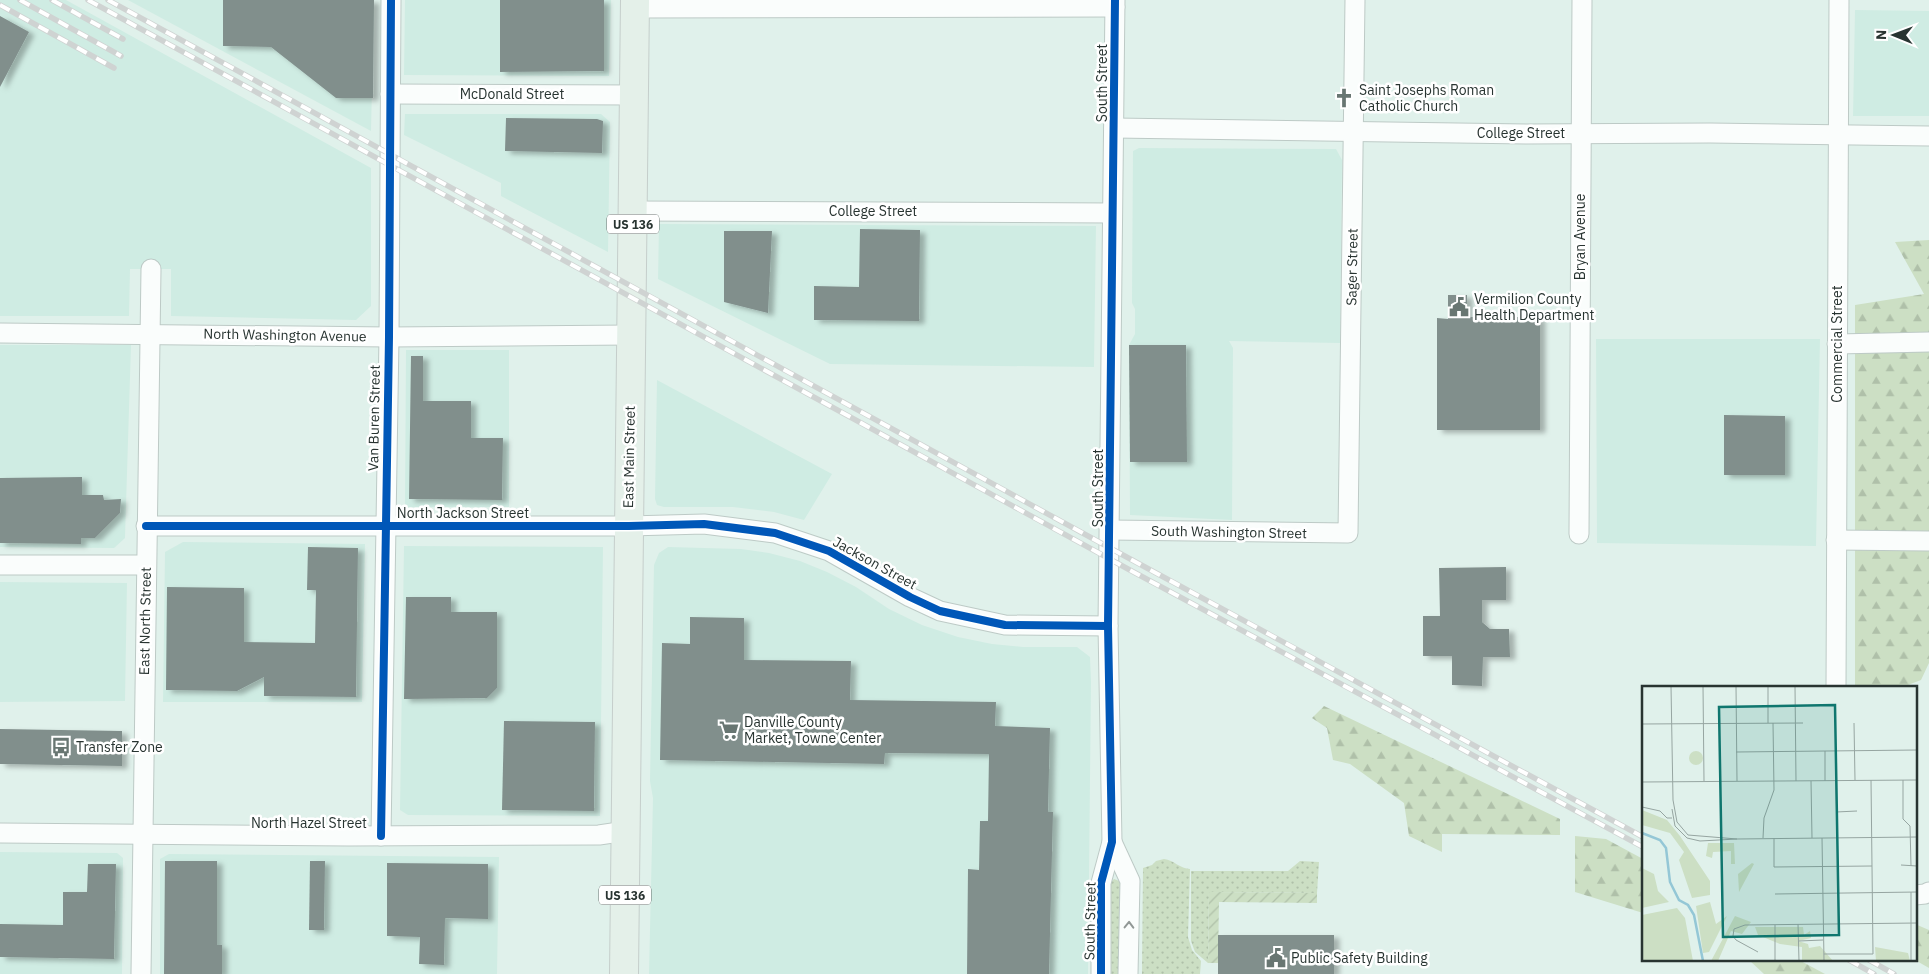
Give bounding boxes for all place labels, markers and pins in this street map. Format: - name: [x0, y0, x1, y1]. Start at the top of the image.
- place label: Saint Josephs Roman Catholic Church: [1359, 81, 1494, 115]
- church icon: Saint Josephs Roman Catholic Church: [1333, 87, 1355, 109]
- place label: Vermilion County Health Department: [1474, 290, 1595, 324]
- public building icon: Vermilion County Health Department: [1448, 296, 1470, 318]
- place label: Danville County Market, Towne Center: [744, 713, 881, 747]
- supermarket icon: Danville County Market, Towne Center: [718, 719, 740, 741]
- bus stop icon: Transfer Zone: [50, 736, 72, 758]
- place label: Transfer Zone: [76, 738, 163, 756]
- public building icon: Public Safety Building: [1265, 947, 1287, 969]
- place label: Public Safety Building: [1291, 949, 1428, 967]

